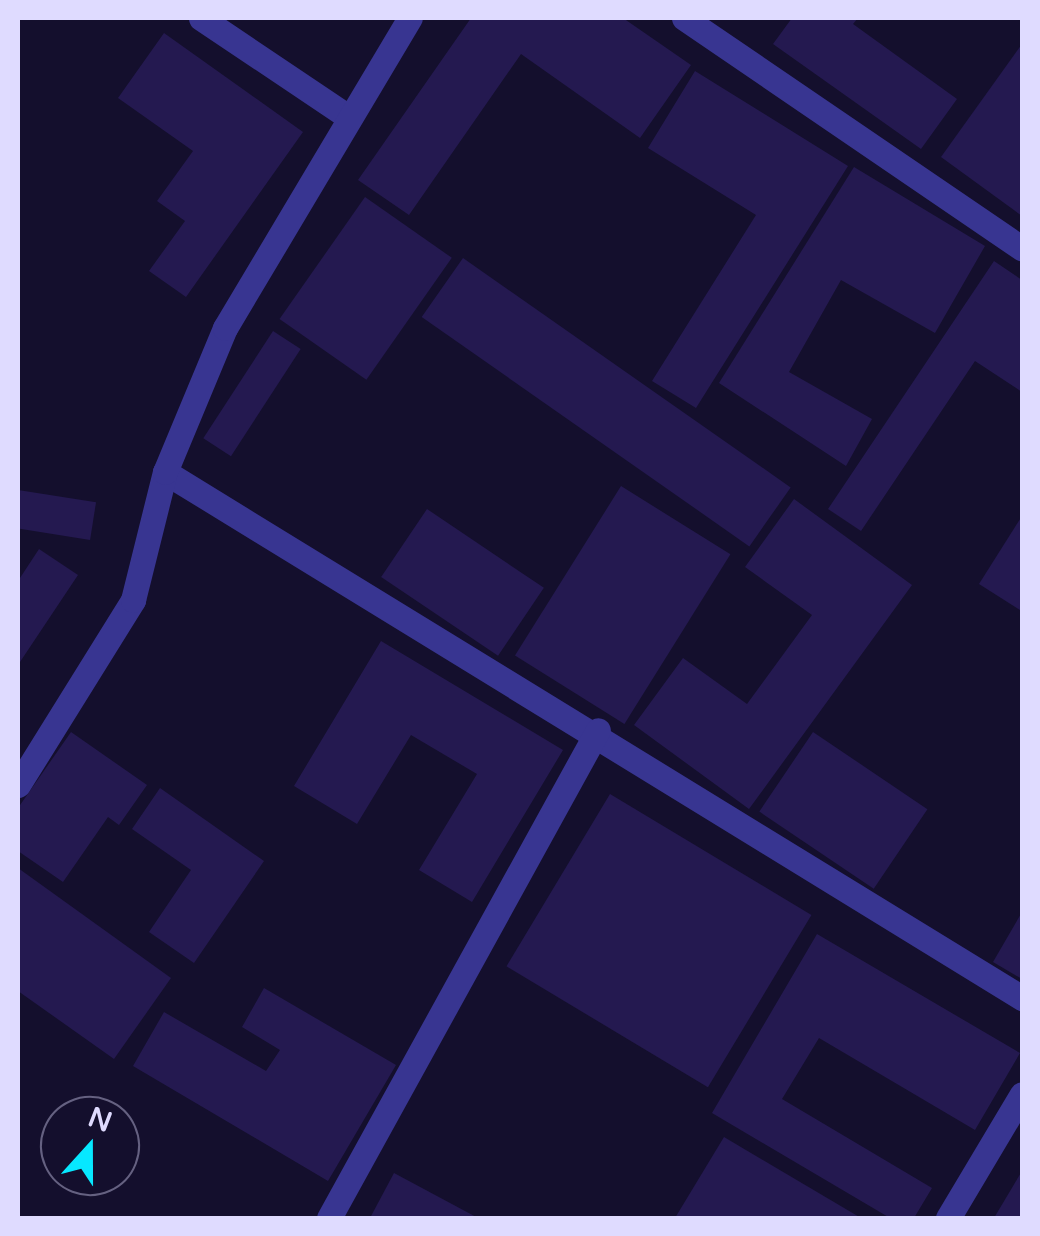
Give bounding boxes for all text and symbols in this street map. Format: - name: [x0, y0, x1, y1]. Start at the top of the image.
- north arrow: [40, 1096, 140, 1196]
- text: N: [83, 1100, 117, 1140]

